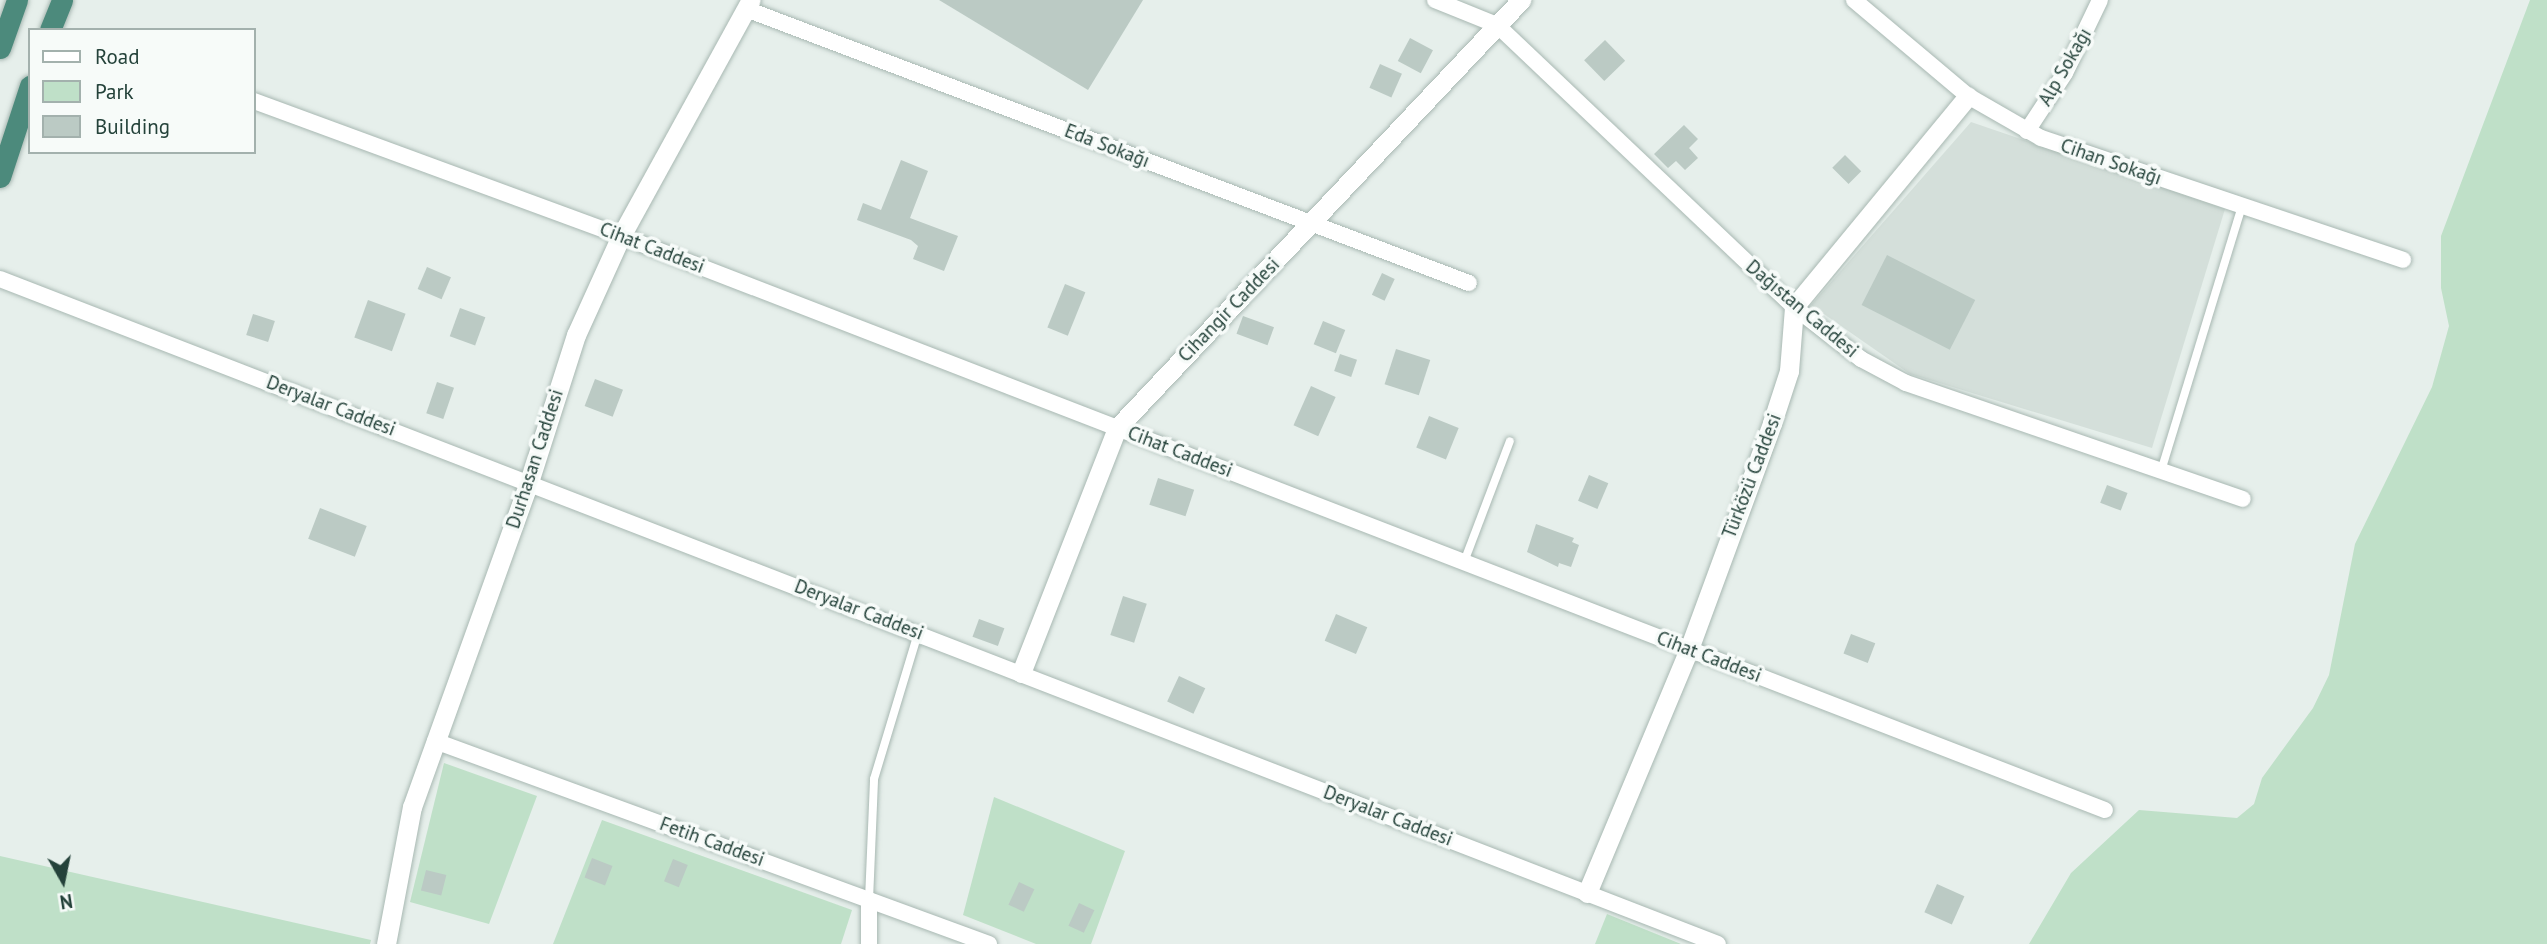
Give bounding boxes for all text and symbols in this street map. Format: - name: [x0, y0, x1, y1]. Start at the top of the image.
- street label: Alp Sokağı: [2034, 24, 2096, 110]
- legend: [28, 28, 256, 154]
- text: Road: [95, 43, 139, 70]
- text: Park: [95, 78, 134, 105]
- text: Building: [95, 113, 170, 140]
- street label: Eda Sokağı: [1061, 119, 1153, 173]
- street label: Cihan Sokağı: [2057, 134, 2165, 190]
- street label: Cihat Caddesi: [596, 218, 708, 278]
- street label: Cihangir Caddesi: [1174, 253, 1284, 367]
- street label: Dağıstan Caddesi: [1741, 255, 1863, 363]
- street label: Deryalar Caddesi: [263, 371, 399, 441]
- street label: Durhasan Caddesi: [502, 387, 568, 531]
- street label: Türközü Caddesi: [1718, 411, 1786, 541]
- street label: Cihat Caddesi: [1124, 422, 1236, 482]
- street label: Deryalar Caddesi: [791, 575, 927, 645]
- street label: Cihat Caddesi: [1653, 627, 1765, 687]
- street label: Deryalar Caddesi: [1320, 781, 1456, 851]
- street label: Fetih Caddesi: [657, 813, 767, 871]
- north arrow: [28, 846, 98, 916]
- text: N: [58, 889, 74, 915]

